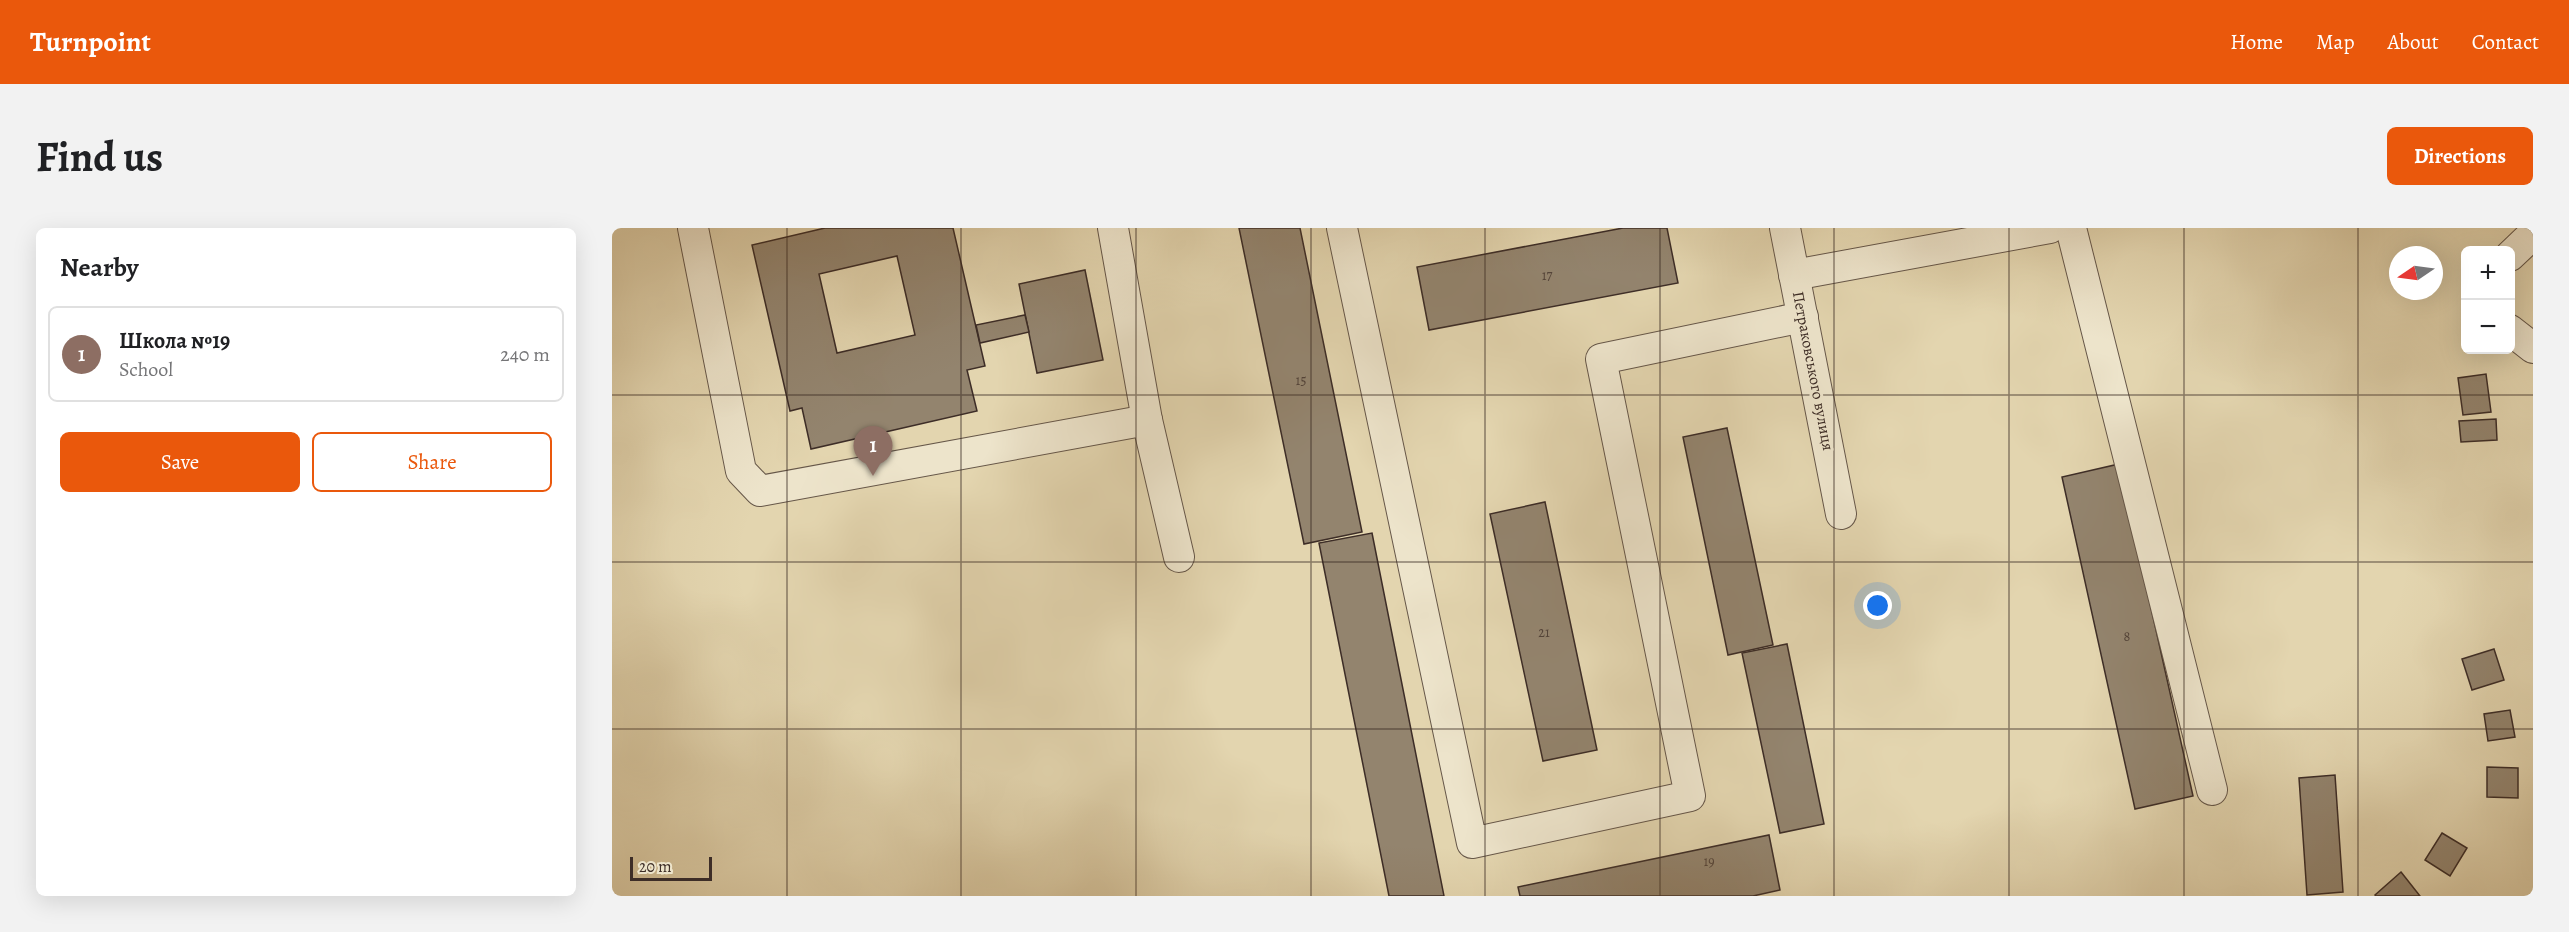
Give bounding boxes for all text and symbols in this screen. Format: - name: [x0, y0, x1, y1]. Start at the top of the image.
- text: Turnpoint: [30, 23, 151, 61]
- text: Home: [2230, 28, 2283, 56]
- text: Map: [2316, 28, 2354, 56]
- text: About: [2387, 28, 2439, 56]
- text: Contact: [2472, 28, 2539, 56]
- button: Directions: [2387, 127, 2533, 185]
- text: Find us: [36, 128, 163, 185]
- north arrow: [2389, 246, 2443, 300]
- map controls: [2461, 246, 2515, 354]
- button: +: [2461, 246, 2515, 300]
- text: Nearby: [60, 250, 139, 285]
- house number: 17: [1542, 266, 1552, 285]
- street label: Петраковського вулиця: [1787, 290, 1839, 453]
- button: −: [2461, 300, 2515, 354]
- text: Школа №19: [119, 326, 230, 356]
- text: 1: [78, 341, 85, 368]
- text: 240 m: [500, 341, 550, 368]
- text: School: [119, 356, 173, 383]
- house number: 15: [1296, 371, 1306, 390]
- pin: 1: [854, 426, 892, 476]
- button: Save: [60, 432, 300, 492]
- button: Share: [312, 432, 552, 492]
- your location: [1863, 591, 1892, 620]
- house number: 21: [1538, 623, 1550, 642]
- house number: 8: [2124, 627, 2131, 646]
- house number: 19: [1703, 852, 1715, 871]
- scale bar: [630, 854, 712, 882]
- text: 20 m: [639, 856, 672, 878]

